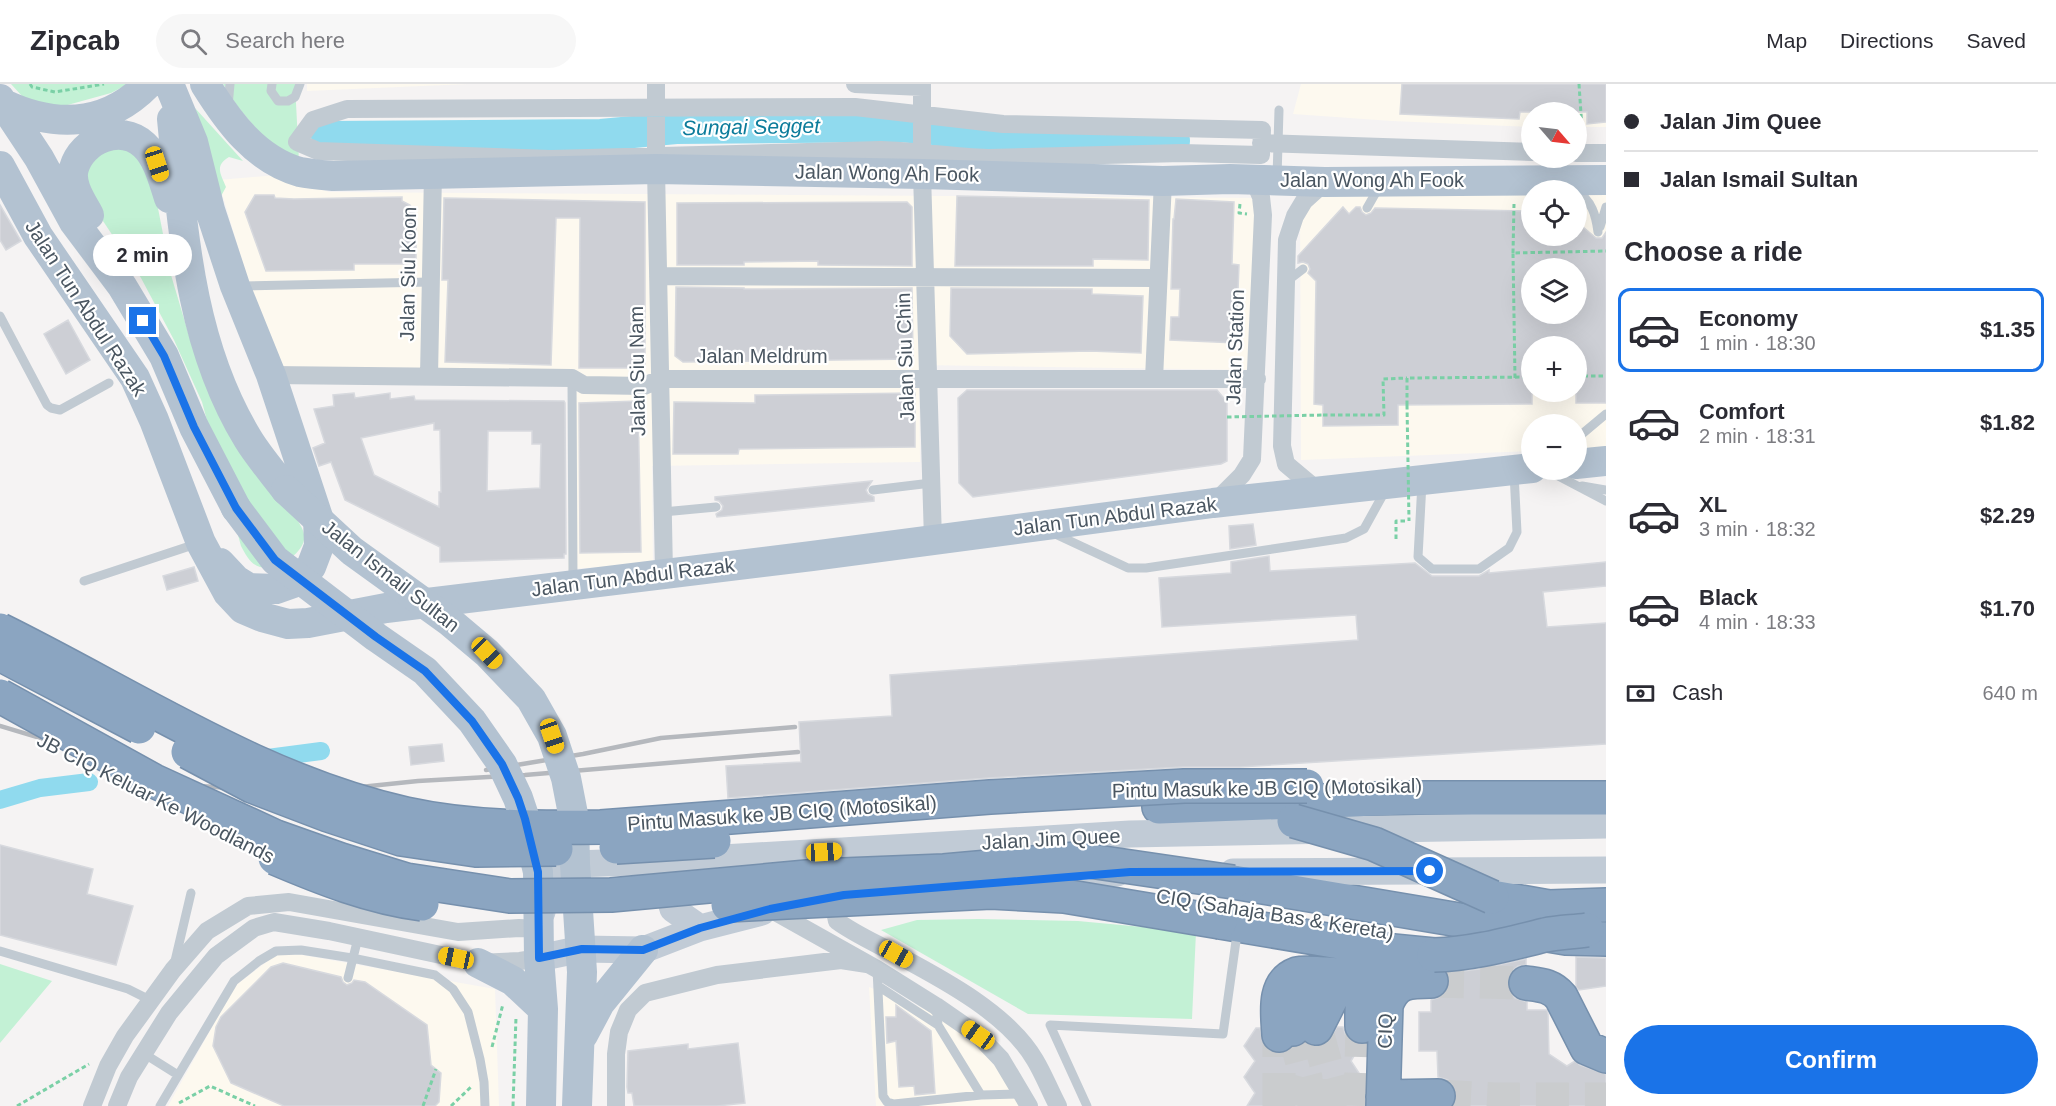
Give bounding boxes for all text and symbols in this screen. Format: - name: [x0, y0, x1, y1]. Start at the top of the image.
- search box: [156, 14, 576, 68]
- text: Zipcab: [30, 25, 120, 56]
- icon: search: [177, 25, 210, 58]
- text: Search here: [225, 28, 345, 53]
- text: Map: [1766, 29, 1807, 52]
- text: Directions: [1840, 29, 1933, 52]
- text: Saved: [1966, 29, 2026, 52]
- north arrow: [1521, 102, 1587, 168]
- map controls: [1521, 102, 1587, 480]
- text: Jalan Jim Quee: [1660, 109, 1821, 134]
- water label: Sungai Segget: [682, 114, 821, 139]
- car: [143, 144, 171, 184]
- street label: Jalan Wong Ah Fook: [795, 160, 980, 186]
- text: Jalan Ismail Sultan: [1660, 167, 1858, 192]
- street label: Jalan Wong Ah Fook: [1280, 169, 1465, 191]
- button: locate: [1521, 180, 1587, 246]
- street label: Jalan Siu Koon: [396, 207, 420, 341]
- street label: Jalan Tun Abdul Razak: [21, 216, 151, 401]
- callout: 2 min: [94, 234, 192, 276]
- text: Choose a ride: [1624, 237, 1803, 267]
- text: 2 min: [116, 244, 169, 266]
- button: layers: [1521, 258, 1587, 324]
- street label: Jalan Station: [1222, 289, 1248, 405]
- street label: Jalan Siu Chin: [892, 292, 918, 422]
- icon: car: [1627, 303, 1681, 357]
- street label: Jalan Siu Nam: [625, 306, 649, 436]
- text: Economy: [1699, 306, 1798, 331]
- route end: [129, 307, 156, 334]
- text: $1.35: [1980, 317, 2035, 342]
- text: 1 min · 18:30: [1699, 332, 1816, 354]
- button: +: [1521, 336, 1587, 402]
- street label: Jalan Meldrum: [696, 345, 828, 367]
- icon: car: [1627, 396, 1681, 450]
- text: Comfort: [1699, 399, 1785, 424]
- text: $1.82: [1980, 410, 2035, 435]
- button: −: [1521, 414, 1587, 480]
- text: 2 min · 18:31: [1699, 425, 1816, 447]
- icon: car: [1627, 489, 1681, 543]
- street label: Jalan Tun Abdul Razak: [1012, 492, 1219, 539]
- text: XL: [1699, 492, 1727, 517]
- text: $2.29: [1980, 503, 2035, 528]
- street label: Jalan Ismail Sultan: [318, 516, 464, 636]
- text: 3 min · 18:32: [1699, 518, 1816, 540]
- street label: Jalan Tun Abdul Razak: [530, 553, 737, 600]
- icon: car: [1627, 582, 1681, 636]
- text: Black: [1699, 585, 1758, 610]
- text: $1.70: [1980, 596, 2035, 621]
- text: 4 min · 18:33: [1699, 611, 1816, 633]
- car: [468, 634, 506, 672]
- icon: cash: [1624, 677, 1657, 710]
- text: Cash: [1672, 680, 1723, 705]
- text: 640 m: [1982, 682, 2038, 704]
- car: [538, 716, 566, 756]
- street label: JB CIQ Keluar Ke Woodlands: [34, 728, 278, 868]
- street label: Pintu Masuk ke JB CIQ (Motosikal): [1112, 774, 1422, 802]
- street label: Pintu Masuk ke JB CIQ (Motosikal): [627, 791, 937, 835]
- street label: Jalan Jim Quee: [981, 824, 1121, 854]
- car: [806, 842, 842, 862]
- route start: [1416, 857, 1443, 884]
- street label: CIQ (Sahaja Bas & Kereta): [1155, 884, 1395, 944]
- car: [876, 937, 916, 971]
- car: [437, 945, 475, 971]
- street label: CIQ: [1373, 1013, 1397, 1049]
- car: [958, 1017, 998, 1053]
- button: Confirm: [1624, 1025, 2038, 1094]

